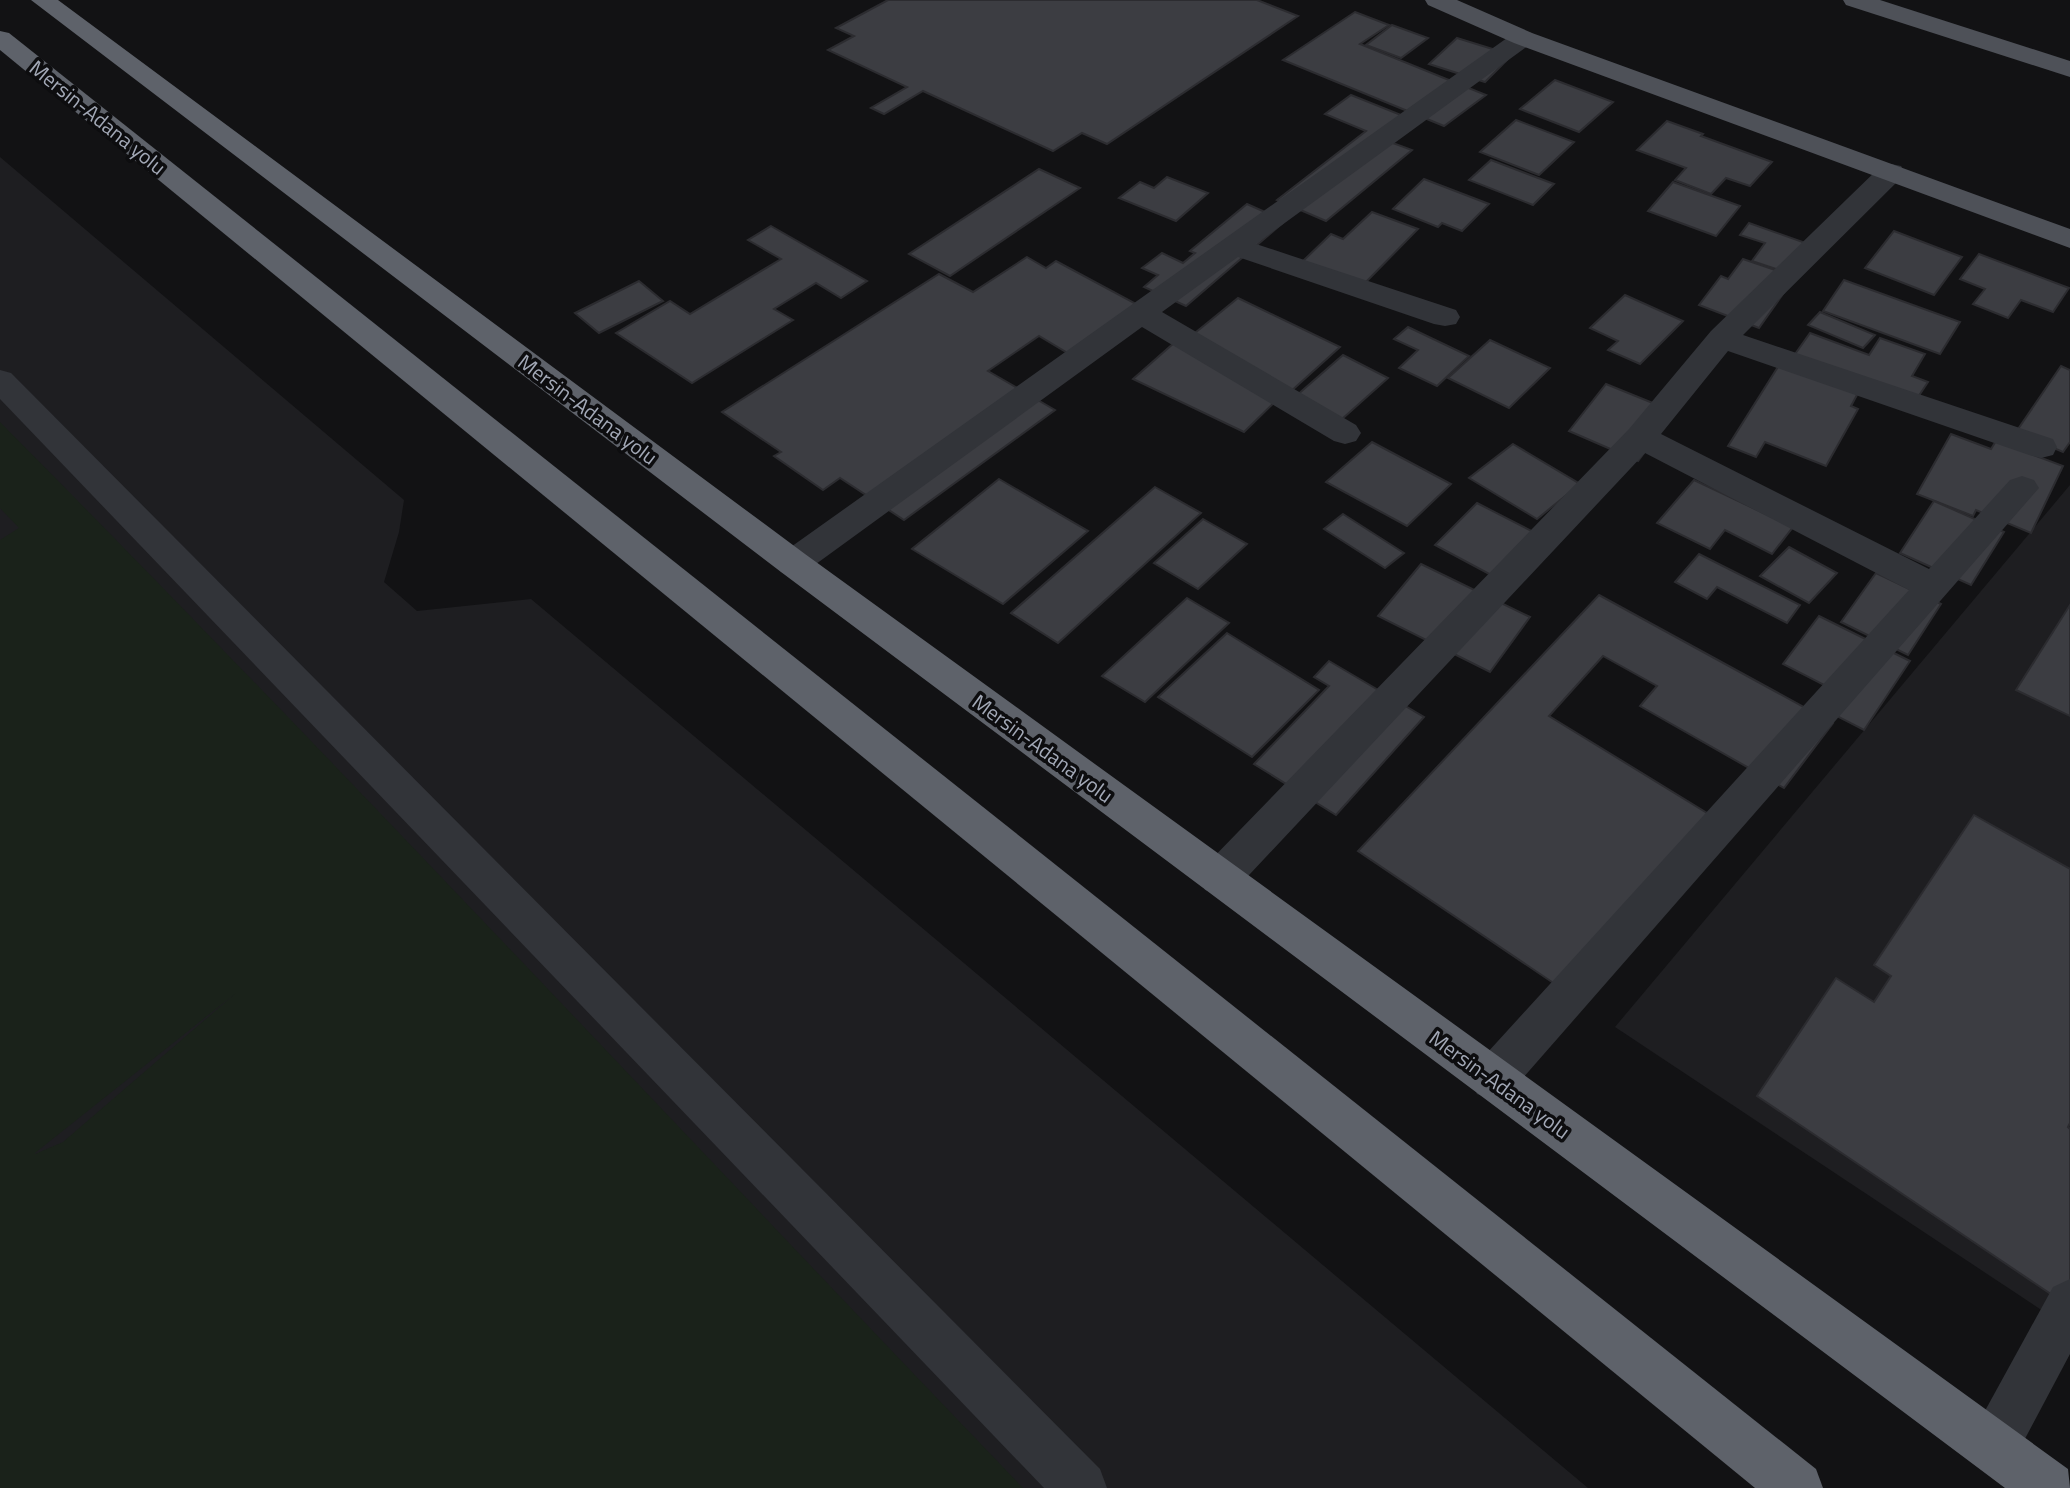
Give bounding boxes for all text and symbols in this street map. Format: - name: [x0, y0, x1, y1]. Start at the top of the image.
- street label: Mersin-Adana yolu: [23, 52, 173, 182]
- street label: Mersin-Adana yolu: [511, 346, 665, 472]
- street label: Mersin-Adana yolu: [966, 686, 1120, 810]
- street label: Mersin-Adana yolu: [1423, 1022, 1577, 1146]

